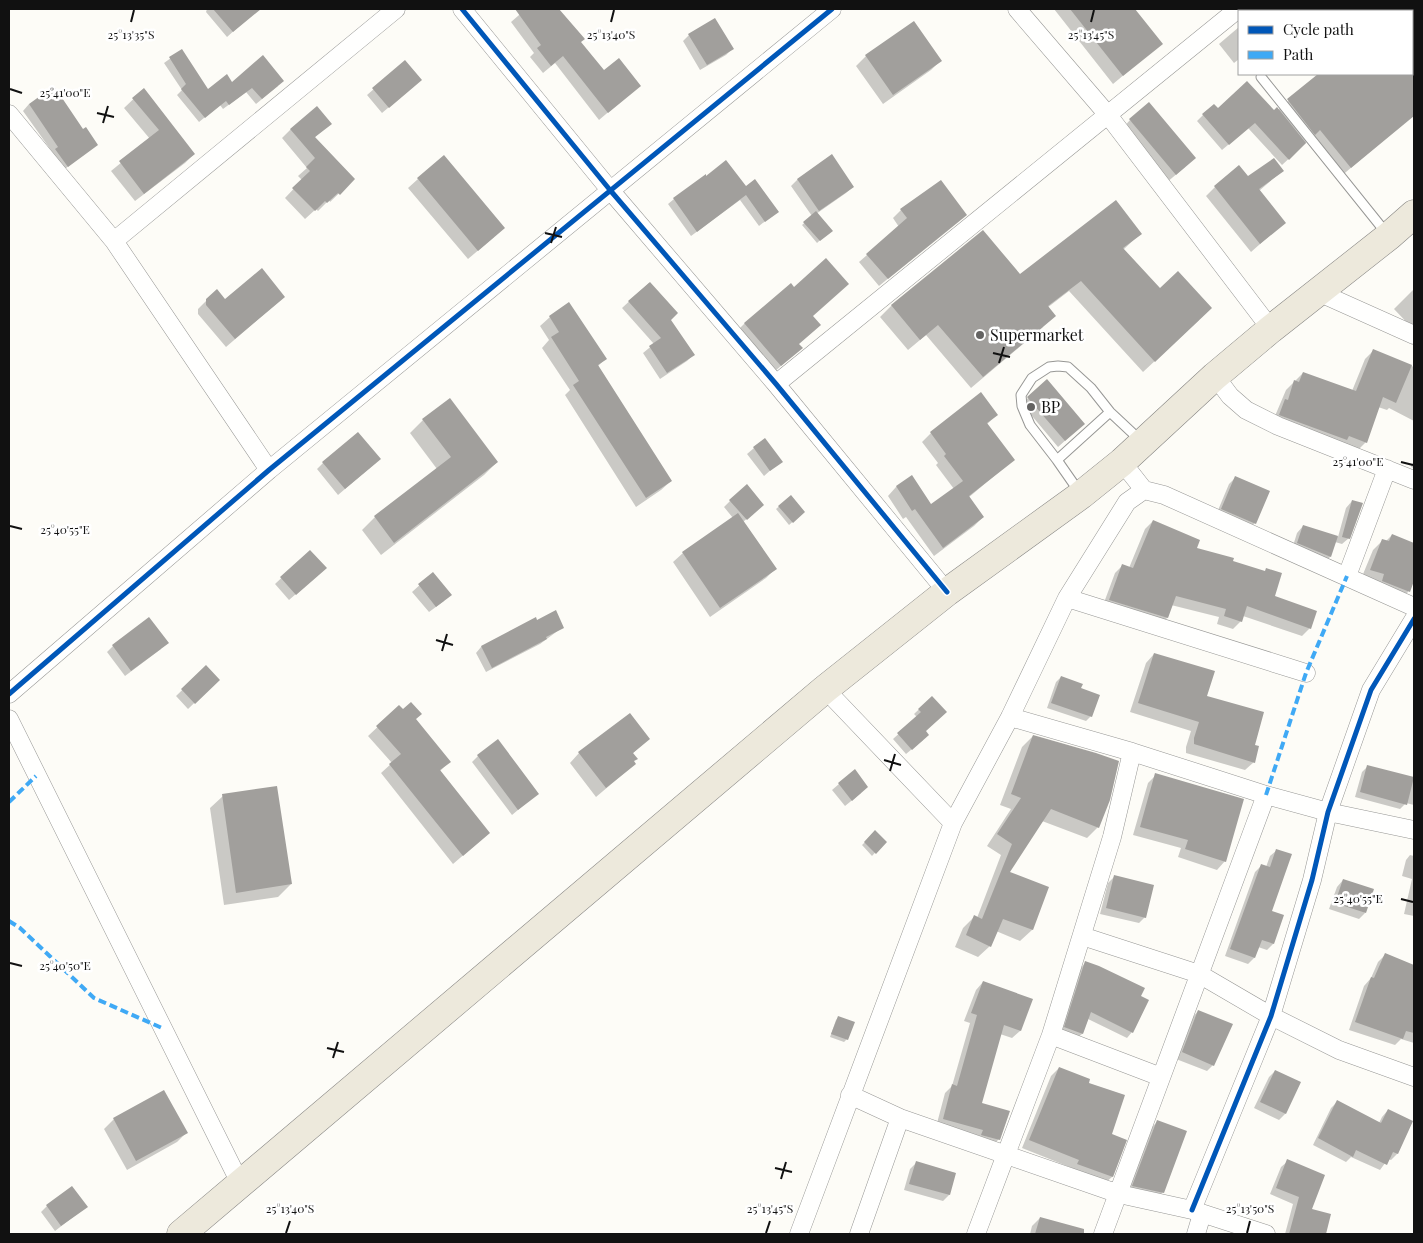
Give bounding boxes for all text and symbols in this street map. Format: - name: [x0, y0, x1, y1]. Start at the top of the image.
- legend: [1238, 10, 1413, 75]
- text: Cycle path: [1283, 19, 1354, 39]
- text: 25°13'35"S: [108, 26, 154, 42]
- text: 25°13'40"S: [587, 26, 635, 42]
- text: 25°13'45"S: [1068, 26, 1114, 42]
- text: Path: [1283, 44, 1313, 64]
- text: 25°41'00"E: [40, 84, 90, 100]
- place label: Supermarket: [990, 324, 1084, 345]
- marker: Supermarket: [974, 329, 986, 341]
- place label: BP: [1041, 396, 1060, 417]
- marker: BP: [1025, 401, 1037, 413]
- text: 25°41'00"E: [1333, 453, 1383, 469]
- text: 25°40'55"E: [40, 521, 90, 537]
- text: 25°40'55"E: [1333, 890, 1383, 906]
- text: 25°40'50"E: [39, 957, 91, 973]
- text: 25°13'40"S: [266, 1200, 314, 1216]
- text: 25°13'45"S: [747, 1200, 793, 1216]
- text: 25°13'50"S: [1226, 1200, 1274, 1216]

